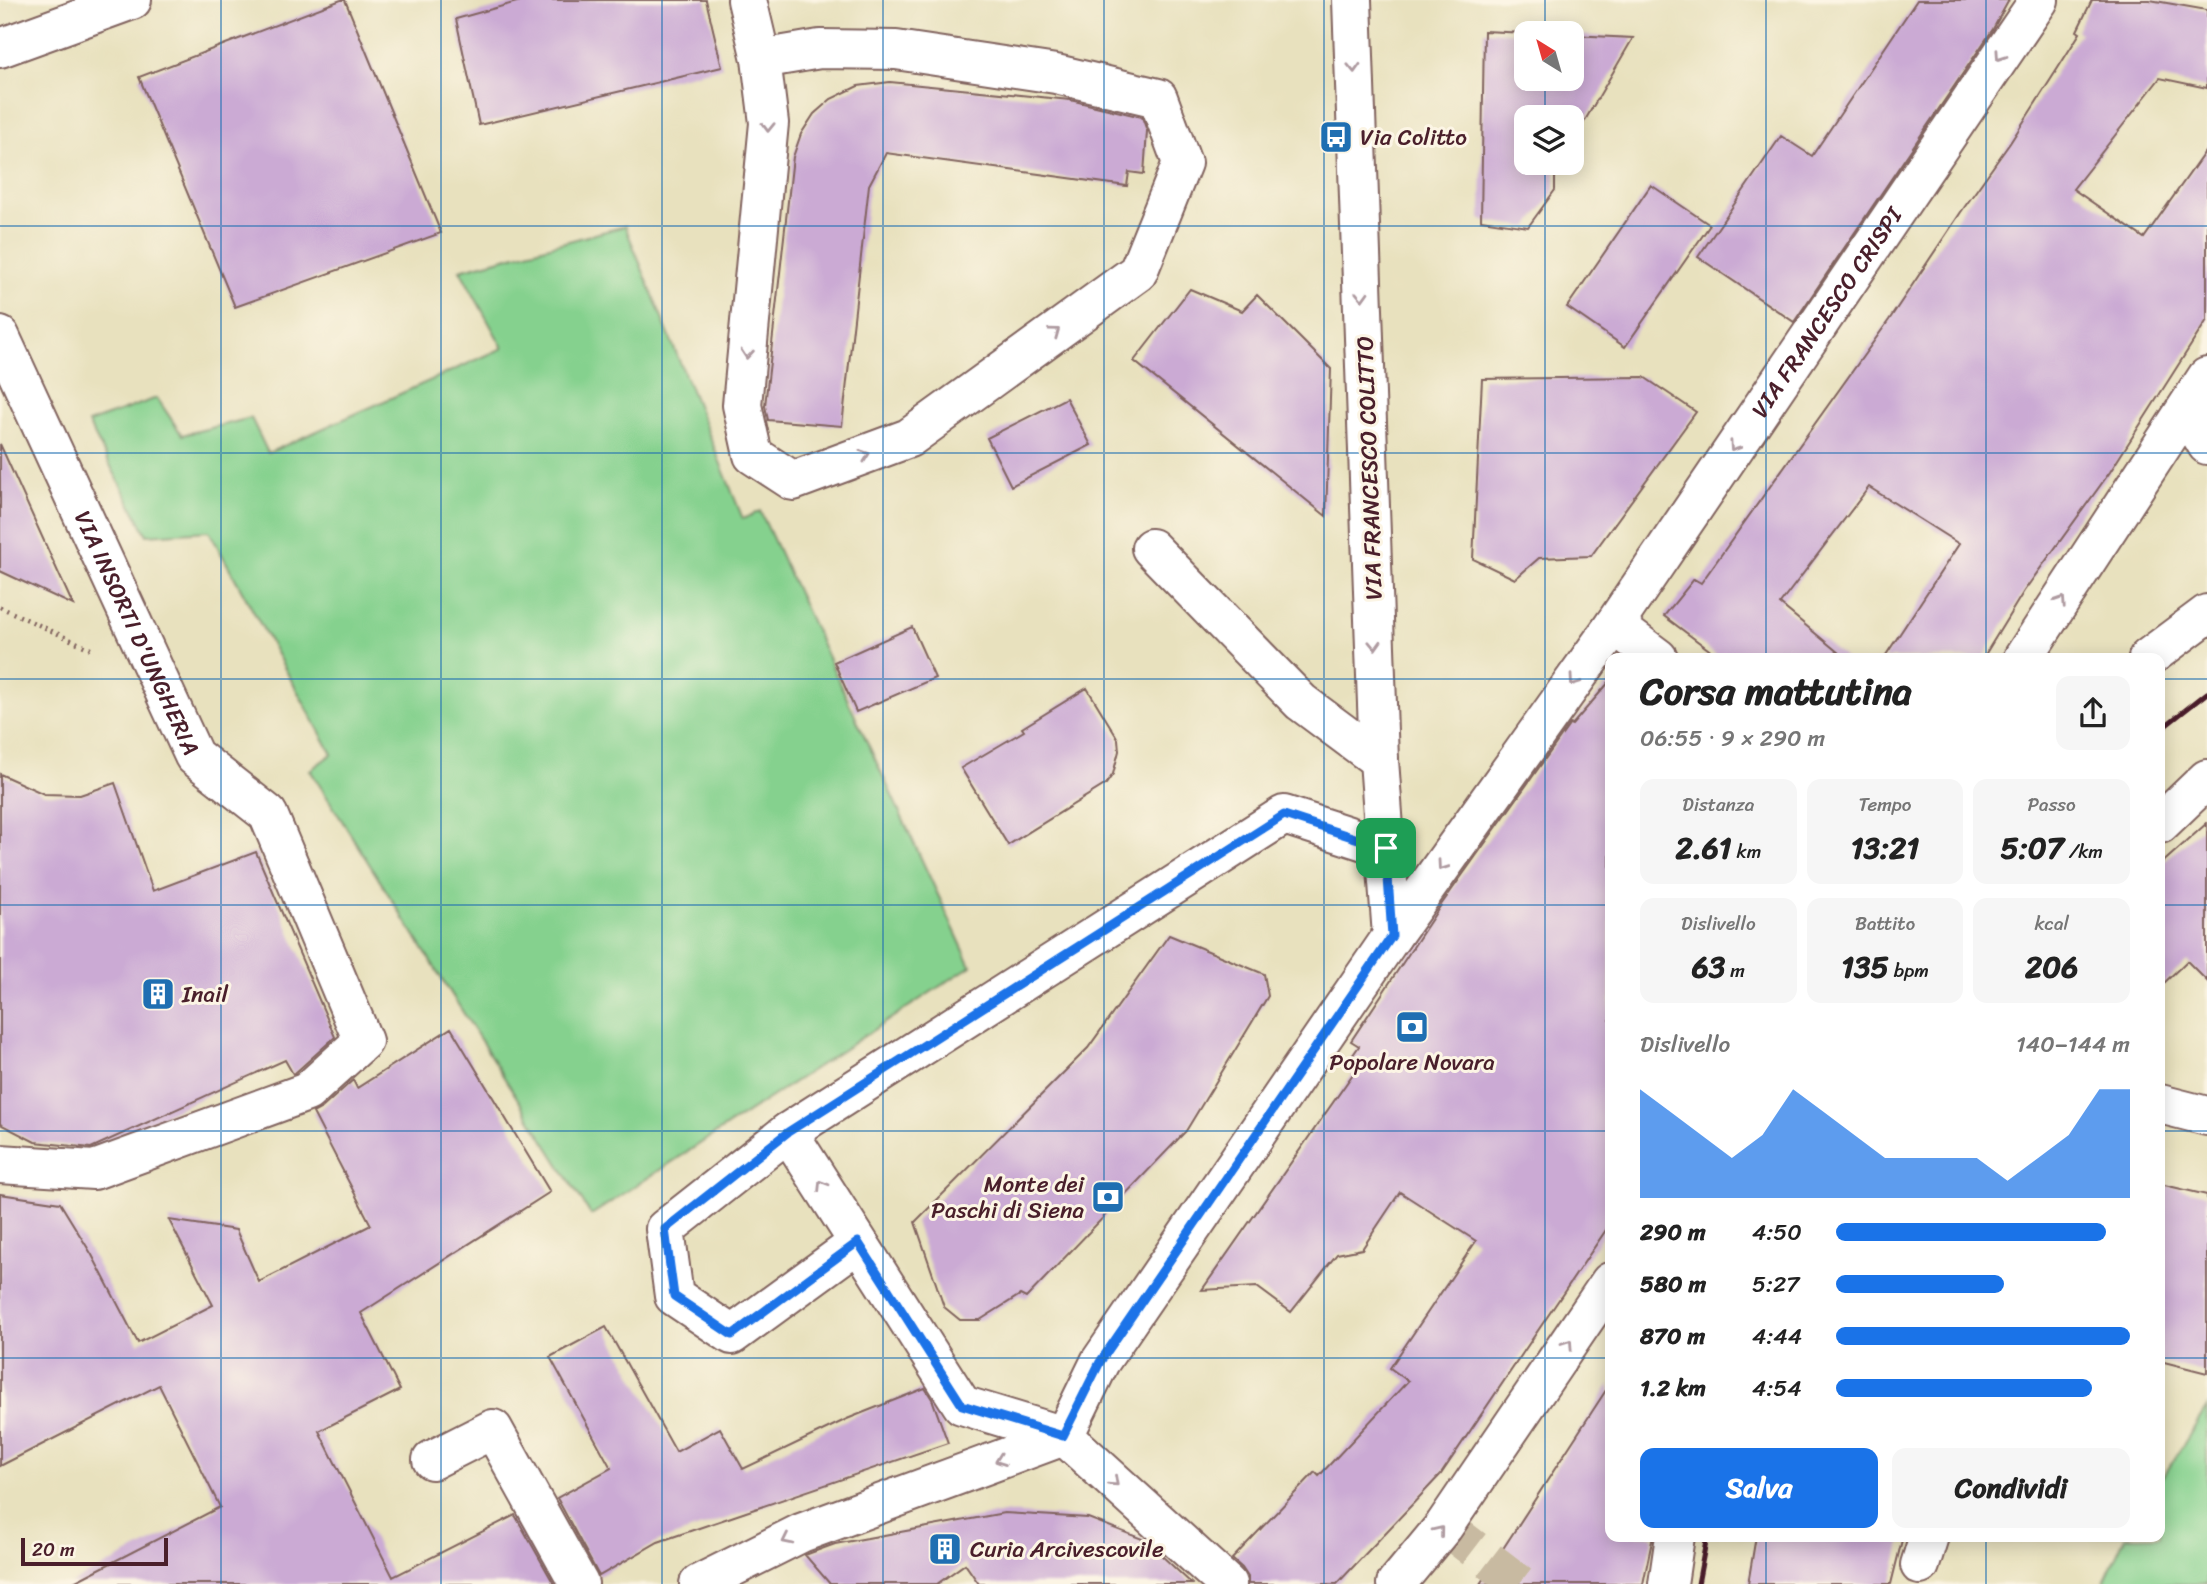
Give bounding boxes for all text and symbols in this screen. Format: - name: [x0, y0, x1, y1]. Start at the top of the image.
- north arrow: [1514, 21, 1584, 91]
- map controls: [1514, 21, 1584, 175]
- one-way arrow: [1995, 49, 2008, 62]
- one-way arrow: [1347, 63, 1362, 74]
- button: layers: [1514, 105, 1584, 175]
- place label: Via Colitto: [1360, 117, 1467, 158]
- bus stop icon: Via Colitto: [1317, 118, 1355, 156]
- one-way arrow: [760, 122, 776, 133]
- street label: VIA FRANCESCO CRISPI: [1740, 197, 1915, 427]
- one-way arrow: [1355, 290, 1370, 301]
- one-way arrow: [1047, 328, 1060, 340]
- street label: VIA FRANCESCO COLITTO: [1344, 335, 1395, 601]
- one-way arrow: [740, 348, 755, 359]
- one-way arrow: [1730, 439, 1743, 452]
- one-way arrow: [858, 449, 870, 463]
- street label: VIA INSORTI D'UNGHERIA: [62, 504, 211, 762]
- one-way arrow: [2052, 596, 2065, 609]
- one-way arrow: [1367, 641, 1383, 651]
- text: Corsa mattutina: [1640, 658, 1912, 725]
- one-way arrow: [1570, 673, 1582, 686]
- button: share: [2056, 676, 2130, 750]
- text: 06:55 · 9 × 290 m: [1640, 718, 1825, 759]
- text: Distanza: [1682, 788, 1754, 821]
- text: Tempo: [1859, 788, 1911, 821]
- text: Passo: [2028, 788, 2076, 821]
- pin: [1356, 818, 1416, 878]
- text: 2.61: [1675, 821, 1732, 875]
- text: 13:21: [1851, 821, 1919, 875]
- text: 5:07: [2000, 821, 2064, 875]
- icon: arrive: [1367, 829, 1405, 867]
- text: km: [1732, 835, 1761, 868]
- text: /km: [2064, 835, 2103, 868]
- one-way arrow: [1438, 858, 1450, 871]
- text: Dislivello: [1681, 907, 1756, 940]
- text: Battito: [1855, 907, 1915, 940]
- text: kcal: [2034, 907, 2069, 940]
- text: 63: [1692, 940, 1725, 994]
- text: 135: [1841, 940, 1889, 994]
- text: 206: [2025, 940, 2078, 994]
- text: m: [1725, 954, 1745, 987]
- text: bpm: [1889, 954, 1929, 987]
- place label: Inail: [181, 974, 228, 1015]
- building icon: Inail: [139, 975, 177, 1013]
- bank icon: Popolare Novara: [1393, 1008, 1431, 1046]
- text: Dislivello: [1640, 1024, 1730, 1065]
- text: 140–144 m: [2016, 1024, 2130, 1065]
- place label: Popolare Novara: [1329, 1042, 1495, 1083]
- place label: Monte dei Paschi di Siena: [931, 1164, 1085, 1231]
- bank icon: Monte dei Paschi di Siena: [1089, 1178, 1127, 1216]
- one-way arrow: [817, 1180, 830, 1193]
- text: 290 m: [1640, 1212, 1706, 1253]
- text: 4:50: [1752, 1212, 1802, 1253]
- text: 580 m: [1640, 1264, 1706, 1305]
- text: 5:27: [1752, 1264, 1799, 1305]
- text: 870 m: [1640, 1316, 1705, 1357]
- text: 4:44: [1752, 1316, 1802, 1357]
- one-way arrow: [1560, 1339, 1572, 1352]
- text: 1.2 km: [1640, 1368, 1706, 1409]
- text: 4:54: [1752, 1368, 1802, 1409]
- button: Salva: [1640, 1448, 1878, 1528]
- button: Condividi: [1892, 1448, 2130, 1528]
- one-way arrow: [994, 1452, 1006, 1466]
- one-way arrow: [1106, 1474, 1119, 1486]
- one-way arrow: [1431, 1527, 1444, 1539]
- place label: Curia Arcivescovile: [970, 1529, 1164, 1570]
- building icon: Curia Arcivescovile: [926, 1530, 964, 1568]
- one-way arrow: [782, 1532, 794, 1546]
- text: 20 m: [32, 1533, 75, 1566]
- scale bar: [21, 1535, 168, 1567]

